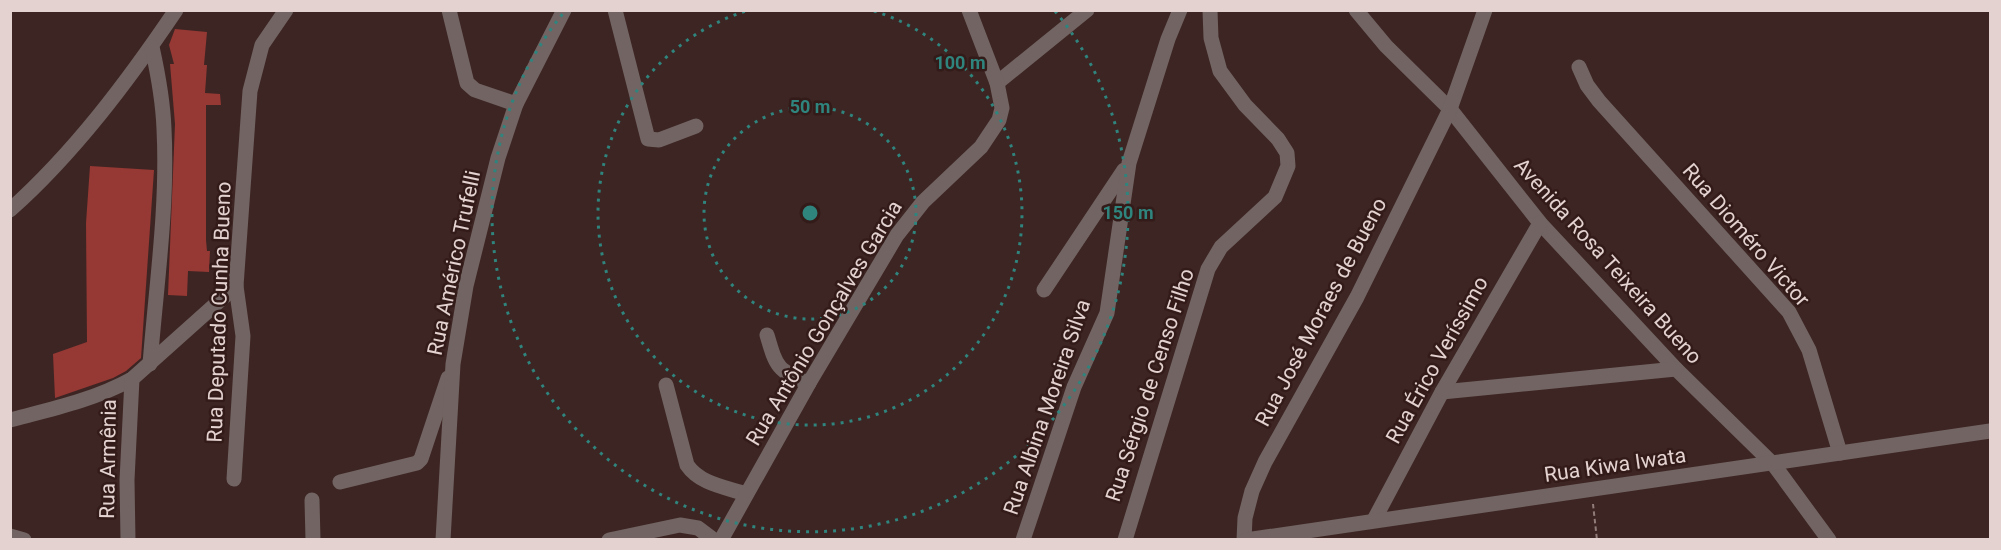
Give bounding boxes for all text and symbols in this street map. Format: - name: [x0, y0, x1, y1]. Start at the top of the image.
- text: 100 m: [934, 52, 986, 73]
- text: 50 m: [790, 96, 830, 117]
- street label: Avenida Rosa Teixeira Bueno: [1509, 153, 1707, 369]
- street label: Rua Dioméro Victor: [1678, 159, 1814, 311]
- street label: Rua Américo Trufelli: [423, 168, 485, 358]
- street label: Rua Deputado Cunha Bueno: [202, 181, 236, 443]
- street label: Rua José Moraes de Bueno: [1251, 194, 1391, 430]
- street label: Rua Antônio Gonçalves Garcia: [741, 196, 907, 450]
- text: 150 m: [1102, 202, 1154, 223]
- centre of rings: [800, 203, 820, 223]
- street label: Rua Sérgio de Censo Filho: [1101, 265, 1199, 505]
- street label: Rua Érico Veríssimo: [1381, 272, 1493, 448]
- street label: Rua Albina Moreira Silva: [999, 296, 1095, 518]
- street label: Rua Armênia: [95, 399, 121, 519]
- street label: Rua Kiwa Iwata: [1542, 443, 1688, 487]

